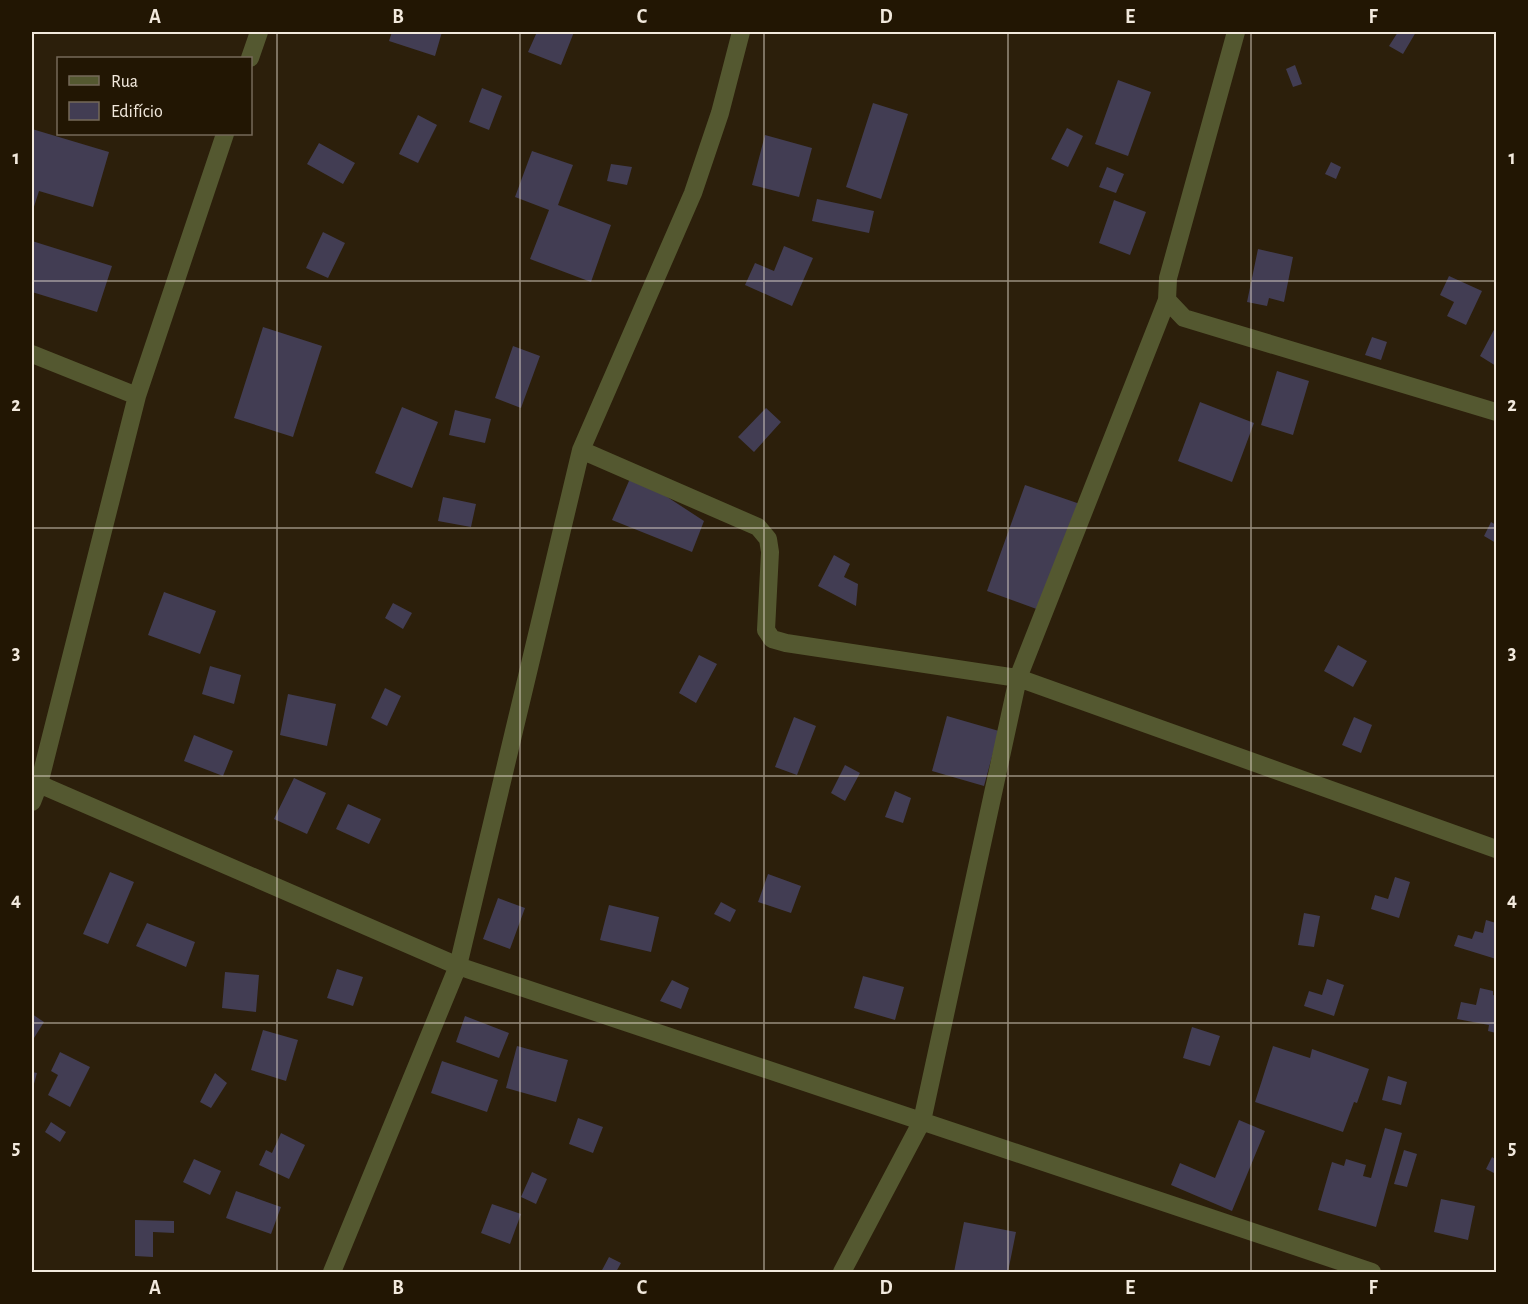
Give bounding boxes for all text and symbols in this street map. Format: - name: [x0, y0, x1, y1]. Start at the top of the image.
- text: A: [149, 7, 161, 27]
- text: B: [392, 7, 404, 27]
- text: C: [637, 7, 648, 27]
- text: D: [879, 7, 893, 27]
- text: E: [1125, 7, 1135, 27]
- text: F: [1368, 7, 1378, 27]
- legend: [57, 57, 252, 135]
- text: Rua: [111, 73, 138, 91]
- text: Edifício: [111, 103, 163, 121]
- text: 1: [12, 148, 20, 168]
- text: 1: [1508, 148, 1516, 168]
- text: 2: [11, 395, 21, 415]
- text: 2: [1507, 395, 1517, 415]
- text: 3: [12, 643, 20, 663]
- text: 3: [1508, 643, 1516, 663]
- text: 4: [11, 890, 21, 910]
- text: 4: [1507, 890, 1517, 910]
- text: 5: [12, 1138, 20, 1158]
- text: 5: [1508, 1138, 1516, 1158]
- text: A: [149, 1278, 161, 1298]
- text: B: [392, 1278, 404, 1298]
- text: C: [637, 1278, 648, 1298]
- text: D: [879, 1278, 893, 1298]
- text: E: [1125, 1278, 1135, 1298]
- text: F: [1368, 1278, 1378, 1298]

